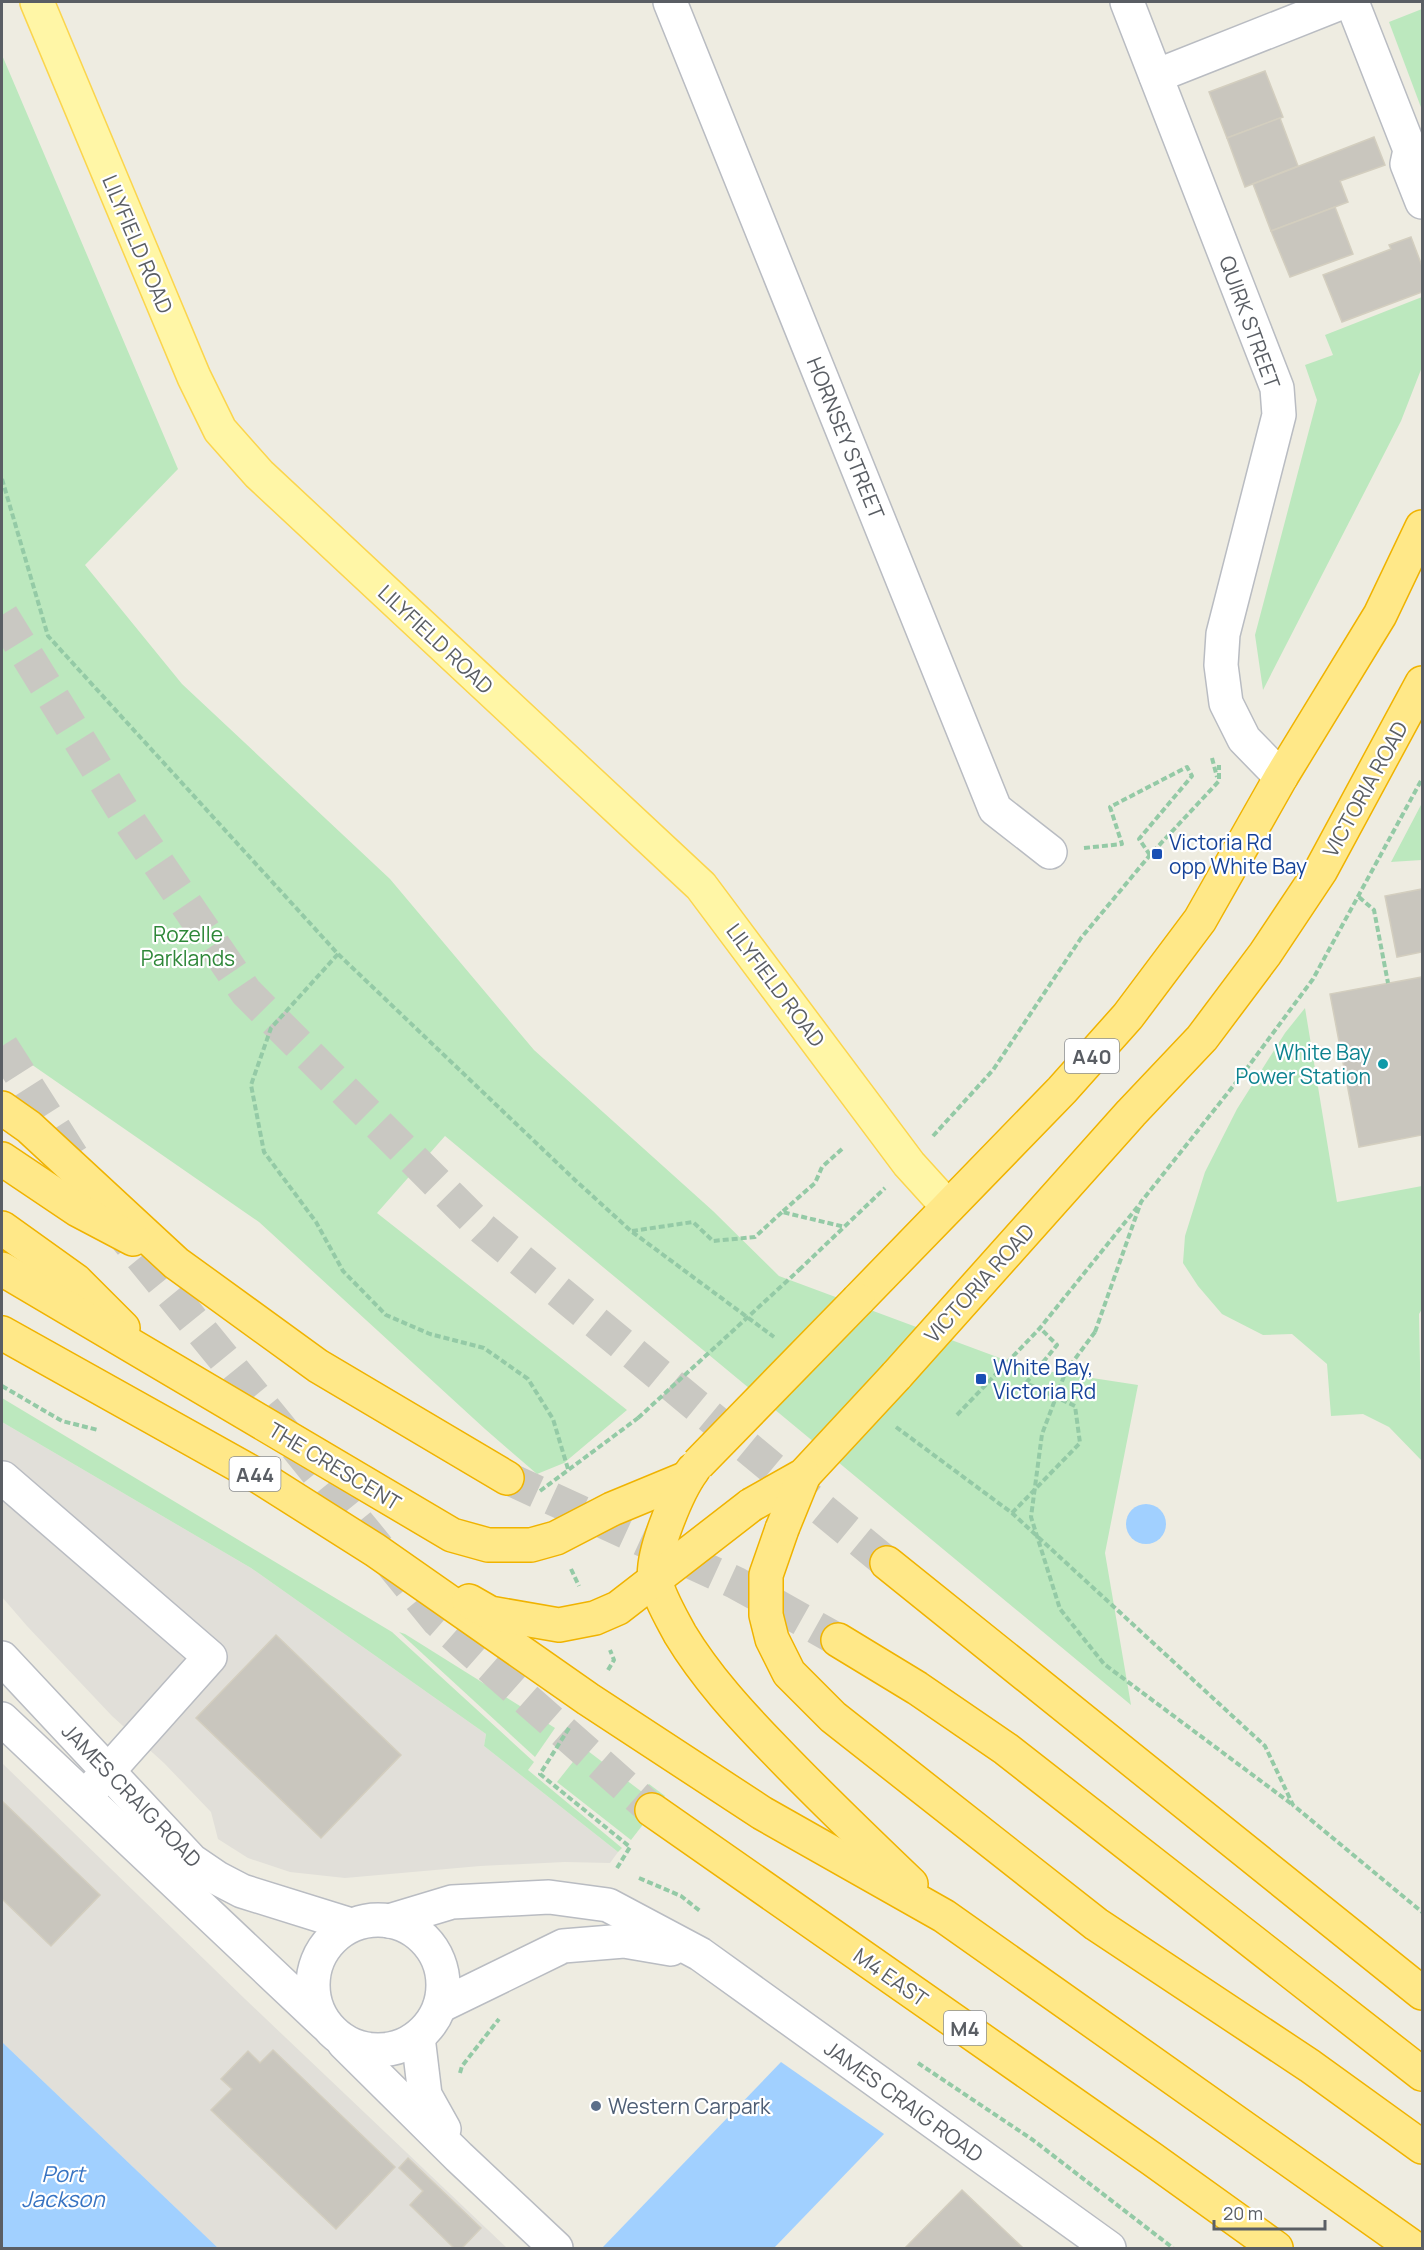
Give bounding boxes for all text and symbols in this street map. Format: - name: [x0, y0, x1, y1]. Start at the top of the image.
- street label: LILYFIELD ROAD: [96, 170, 180, 318]
- street label: QUIRK STREET: [1213, 252, 1287, 393]
- street label: HORNSEY STREET: [801, 353, 891, 524]
- street label: LILYFIELD ROAD: [372, 578, 500, 700]
- street label: VICTORIA ROAD: [1316, 716, 1414, 862]
- place label: Victoria Rd opp White Bay: [1169, 828, 1307, 880]
- marker: Victoria Rd opp White Bay: [1150, 847, 1164, 861]
- street label: LILYFIELD ROAD: [720, 918, 832, 1052]
- park label: Rozelle Parklands: [141, 920, 235, 972]
- place label: White Bay Power Station: [1235, 1038, 1371, 1090]
- road number: A40: [1065, 1039, 1119, 1073]
- marker: White Bay Power Station: [1376, 1057, 1390, 1071]
- street label: VICTORIA ROAD: [918, 1217, 1040, 1349]
- place label: White Bay, Victoria Rd: [993, 1353, 1096, 1405]
- marker: White Bay, Victoria Rd: [974, 1372, 988, 1386]
- street label: THE CRESCENT: [264, 1415, 407, 1517]
- road number: A44: [230, 1457, 280, 1491]
- street label: JAMES CRAIG ROAD: [56, 1717, 208, 1873]
- street label: M4 EAST: [848, 1941, 934, 2013]
- road number: M4: [944, 2011, 986, 2045]
- street label: JAMES CRAIG ROAD: [819, 2034, 989, 2168]
- place label: Western Carpark: [608, 2092, 771, 2120]
- marker: Western Carpark: [589, 2099, 603, 2113]
- water label: Port Jackson: [22, 2159, 105, 2214]
- scale bar: [1214, 2193, 1325, 2231]
- text: 20 m: [1223, 2201, 1263, 2225]

